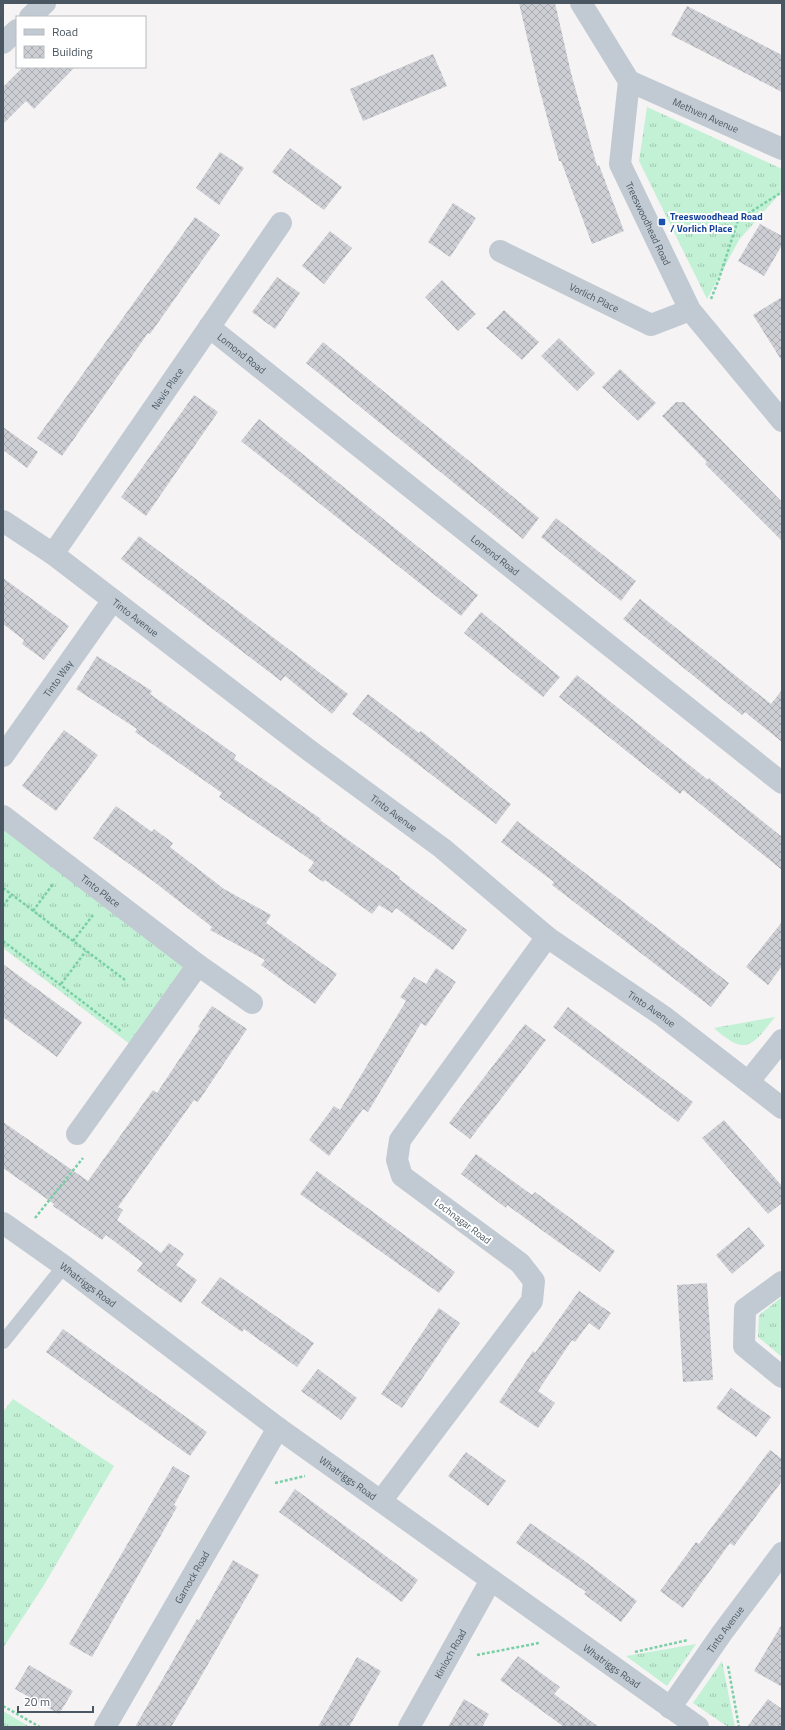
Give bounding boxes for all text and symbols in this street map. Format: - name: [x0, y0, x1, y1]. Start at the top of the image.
- legend: [16, 16, 146, 68]
- text: Road: [52, 22, 78, 41]
- text: Building: [52, 42, 93, 61]
- street label: Methven Avenue: [670, 94, 741, 137]
- street label: Treeswoodhead Road: [622, 180, 674, 268]
- place label: Treeswoodhead Road / Vorlich Place: [670, 209, 763, 236]
- marker: Treeswoodhead Road / Vorlich Place: [657, 217, 667, 227]
- street label: Vorlich Place: [567, 279, 621, 316]
- street label: Lomond Road: [214, 330, 269, 378]
- street label: Nevis Place: [148, 365, 187, 413]
- street label: Lomond Road: [468, 531, 523, 579]
- street label: Tinto Avenue: [109, 595, 162, 640]
- street label: Tinto Way: [40, 657, 77, 700]
- street label: Tinto Avenue: [367, 791, 420, 836]
- street label: Tinto Place: [77, 871, 123, 911]
- street label: Tinto Avenue: [625, 987, 678, 1031]
- street label: Lochnagar Road: [431, 1195, 494, 1248]
- street label: Whatriggs Road: [57, 1258, 119, 1311]
- street label: Whatriggs Road: [316, 1453, 379, 1504]
- street label: Garnock Road: [171, 1548, 213, 1607]
- street label: Tinto Avenue: [703, 1603, 748, 1656]
- street label: Kinloch Road: [431, 1626, 470, 1681]
- street label: Whatriggs Road: [580, 1641, 643, 1692]
- scale bar: [18, 1688, 93, 1714]
- text: 20 m: [24, 1692, 50, 1711]

